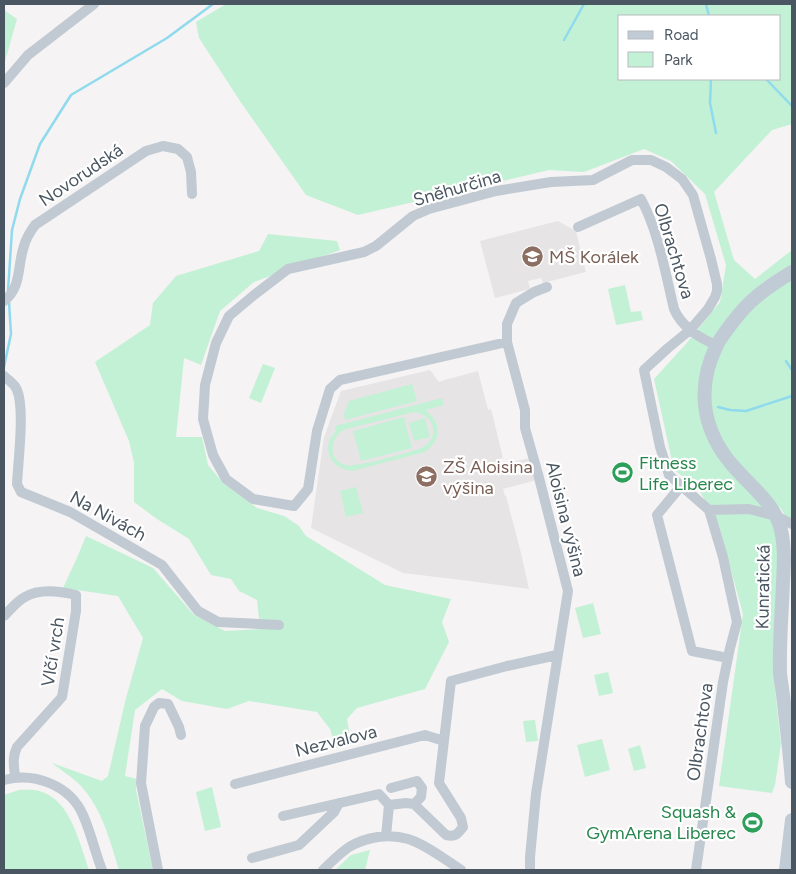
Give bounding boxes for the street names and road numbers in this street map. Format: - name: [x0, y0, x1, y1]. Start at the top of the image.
- street label: Novorudská: [35, 139, 127, 211]
- street label: Sněhurčina: [411, 165, 503, 211]
- street label: Olbrachtova: [649, 201, 699, 301]
- street label: Aloisina výšina: [541, 459, 591, 579]
- street label: Na Nivách: [66, 486, 150, 546]
- street label: Kunratická: [751, 544, 775, 630]
- street label: Vlčí vrch: [37, 616, 69, 688]
- street label: Olbrachtova: [682, 682, 718, 782]
- street label: Nezvalova: [293, 720, 379, 762]

